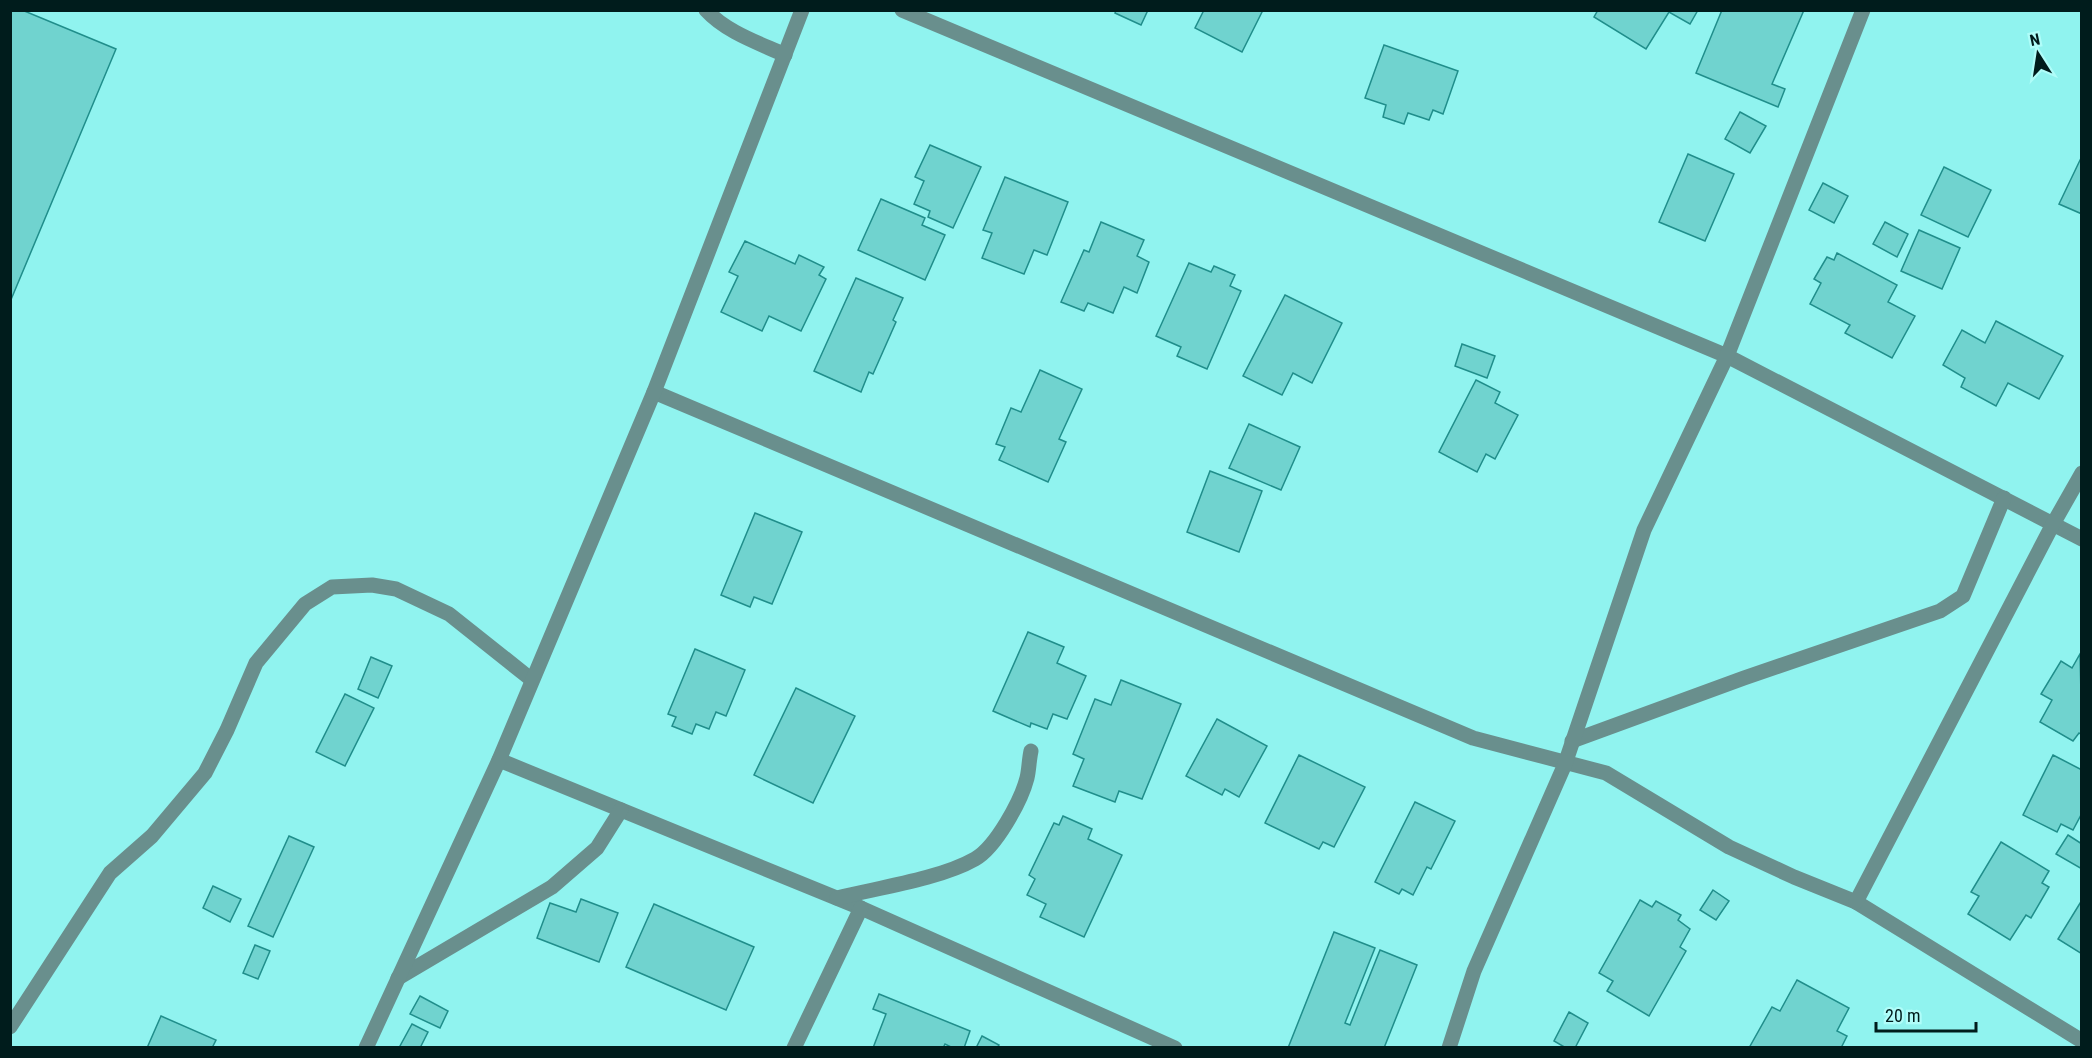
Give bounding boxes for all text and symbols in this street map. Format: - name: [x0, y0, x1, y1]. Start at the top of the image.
- north arrow: [2008, 24, 2068, 84]
- text: N: [2028, 30, 2042, 50]
- scale bar: [1876, 995, 1976, 1033]
- text: 20 m: [1885, 1005, 1920, 1026]

